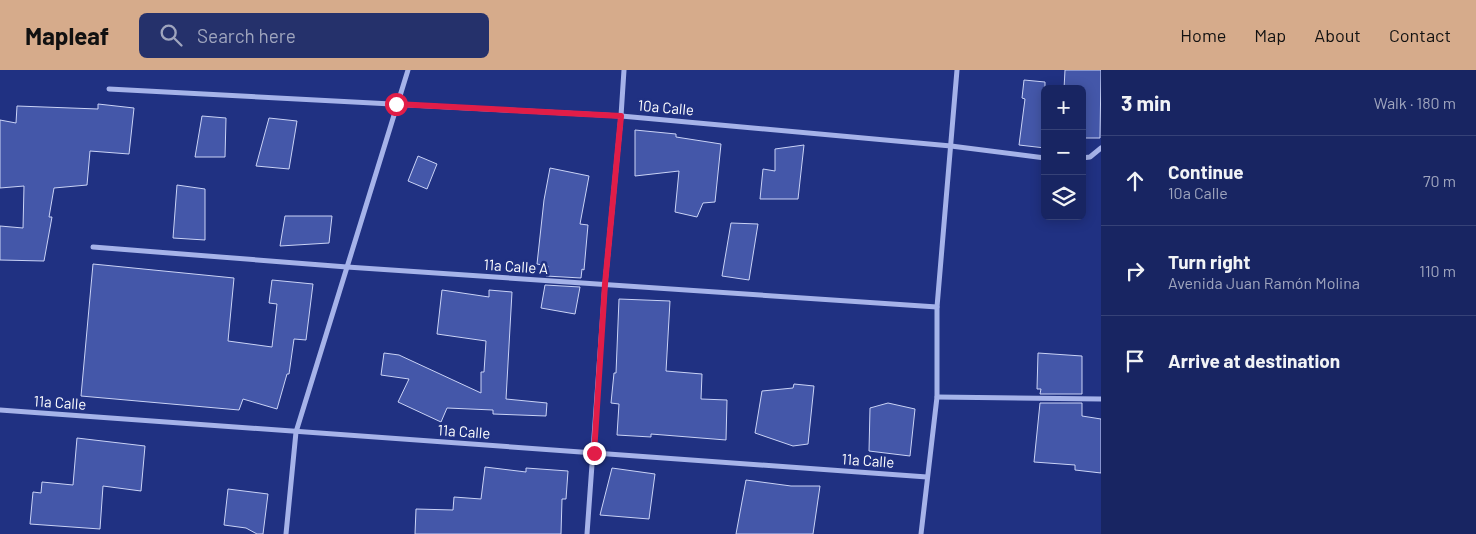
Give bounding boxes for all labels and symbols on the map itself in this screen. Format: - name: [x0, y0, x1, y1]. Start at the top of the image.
- route start: [385, 93, 408, 116]
- street label: 10a Calle: [637, 96, 695, 118]
- street label: 11a Calle A: [483, 255, 549, 277]
- street label: 11a Calle: [33, 391, 87, 413]
- street label: 11a Calle: [437, 420, 491, 442]
- route end: [583, 442, 606, 465]
- street label: 11a Calle: [841, 449, 895, 471]

